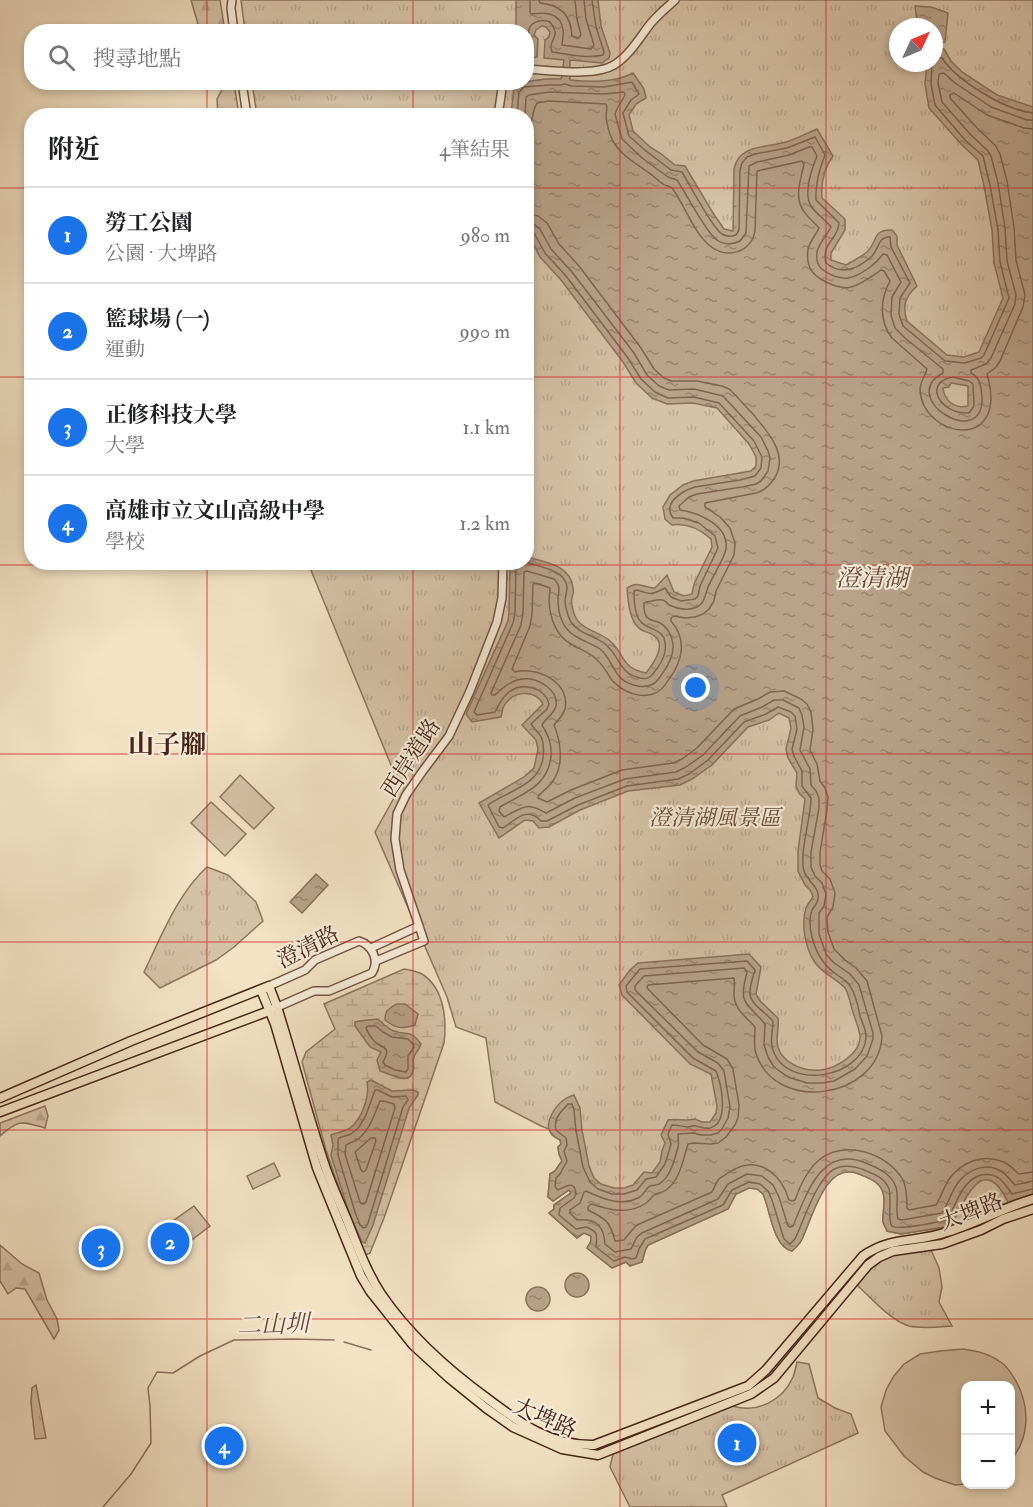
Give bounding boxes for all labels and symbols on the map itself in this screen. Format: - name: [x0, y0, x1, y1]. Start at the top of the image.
- north arrow: [889, 18, 943, 72]
- water label: 澄清湖: [836, 563, 912, 594]
- your location: [681, 673, 710, 702]
- street label: 西岸道路: [375, 713, 447, 803]
- district label: 山子腳: [128, 729, 206, 761]
- park label: 澄清湖風景區: [649, 804, 784, 832]
- street label: 澄清路: [272, 920, 344, 974]
- street label: 大埤路: [935, 1187, 1007, 1237]
- pin: 2: [150, 1220, 190, 1264]
- pin: 3: [82, 1226, 120, 1270]
- water label: 二山圳: [236, 1308, 314, 1342]
- street label: 大埤路: [509, 1392, 581, 1444]
- pin: 1: [718, 1420, 756, 1466]
- pin: 4: [204, 1424, 244, 1468]

